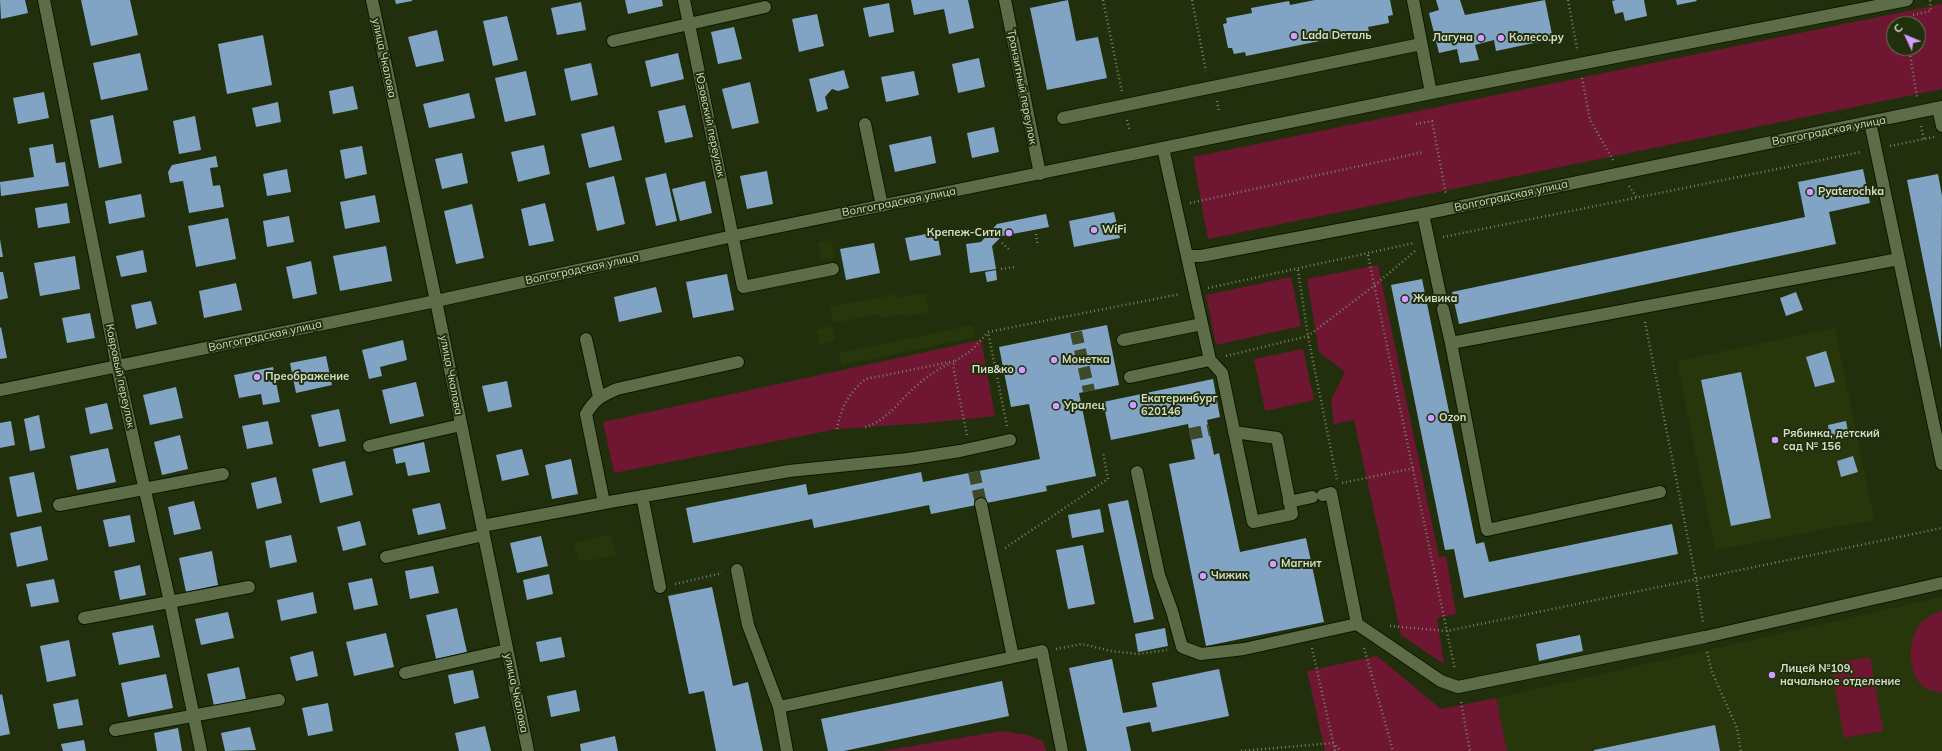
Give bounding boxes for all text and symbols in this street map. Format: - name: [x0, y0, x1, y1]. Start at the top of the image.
- north arrow: [1886, 16, 1926, 56]
- street label: улица Чкалова: [369, 17, 399, 99]
- text: С: [1890, 21, 1906, 36]
- street label: Транзитный переулок: [1004, 28, 1040, 146]
- place label: Lada Dеталь: [1302, 29, 1371, 43]
- marker: Lada Dеталь: [1289, 31, 1299, 41]
- place label: Лагуна: [1432, 31, 1473, 45]
- place label: Колесо.ру: [1509, 31, 1564, 45]
- marker: Лагуна: [1476, 33, 1486, 43]
- marker: Колесо.ру: [1496, 33, 1506, 43]
- street label: Юзовский переулок: [692, 71, 728, 179]
- street label: Волгоградская улица: [1771, 113, 1887, 149]
- street label: Волгоградская улица: [1453, 178, 1569, 214]
- street label: Волгоградская улица: [841, 184, 957, 220]
- place label: Pyaterochka: [1818, 185, 1884, 199]
- marker: Pyaterochka: [1805, 187, 1815, 197]
- place label: WiFi: [1102, 223, 1126, 237]
- marker: WiFi: [1089, 225, 1099, 235]
- place label: Крепеж-Сити: [927, 226, 1001, 240]
- marker: Крепеж-Сити: [1004, 228, 1014, 238]
- street label: Волгоградская улица: [524, 251, 640, 287]
- place label: Живика: [1413, 292, 1458, 306]
- marker: Живика: [1400, 294, 1410, 304]
- street label: Волгоградская улица: [207, 318, 323, 354]
- street label: Ковровый переулок: [102, 323, 138, 429]
- street label: улица Чкалова: [437, 334, 465, 416]
- place label: Монетка: [1062, 353, 1110, 367]
- marker: Монетка: [1049, 355, 1059, 365]
- place label: Пив&ко: [972, 363, 1014, 377]
- marker: Пив&ко: [1017, 365, 1027, 375]
- place label: Преображение: [265, 370, 349, 384]
- marker: Преображение: [252, 372, 262, 382]
- place label: Екатеринбург 620146: [1141, 392, 1218, 418]
- place label: Уралец: [1064, 399, 1105, 413]
- marker: Екатеринбург 620146: [1128, 400, 1138, 410]
- marker: Уралец: [1051, 401, 1061, 411]
- place label: Ozon: [1439, 411, 1466, 425]
- marker: Ozon: [1426, 413, 1436, 423]
- place label: Рябинка, детский сад № 156: [1783, 427, 1880, 453]
- marker: Рябинка, детский сад № 156: [1770, 435, 1780, 445]
- place label: Магнит: [1281, 557, 1322, 571]
- marker: Магнит: [1268, 559, 1278, 569]
- place label: Чижик: [1211, 569, 1248, 583]
- marker: Чижик: [1198, 571, 1208, 581]
- street label: улица Чкалова: [501, 652, 531, 734]
- place label: Лицей №109, начальное отделение: [1780, 662, 1900, 688]
- marker: Лицей №109, начальное отделение: [1767, 670, 1777, 680]

